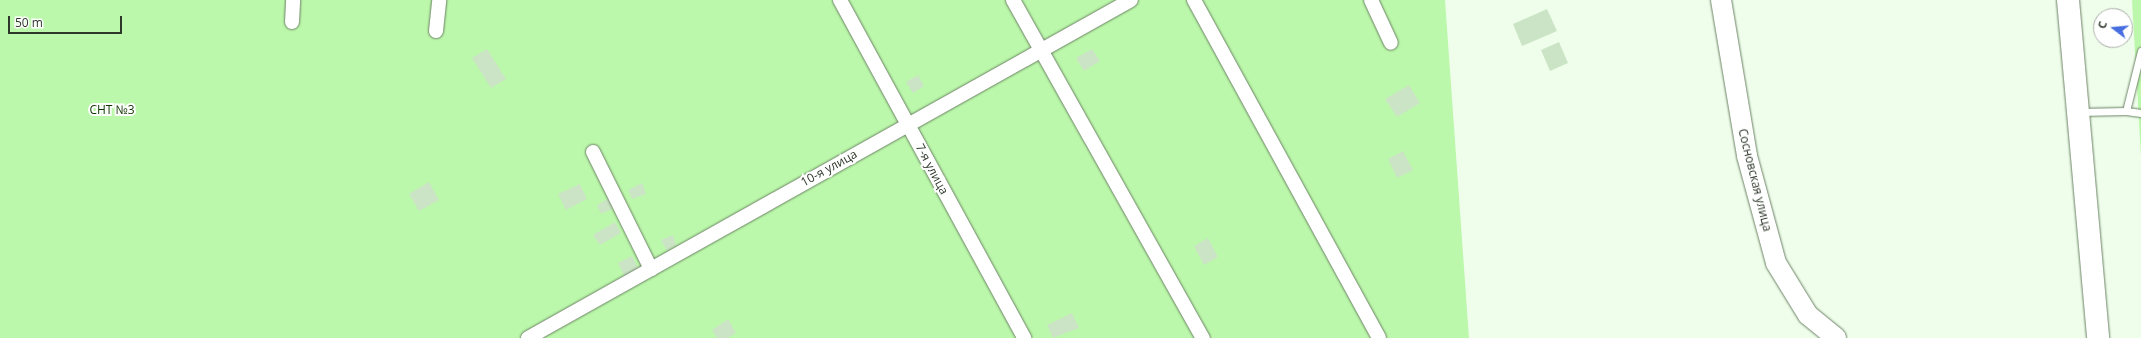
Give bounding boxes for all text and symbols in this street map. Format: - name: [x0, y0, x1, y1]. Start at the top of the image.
- scale bar: [10, 8, 124, 34]
- north arrow: [2093, 8, 2133, 48]
- text: 50 m: [15, 14, 43, 31]
- text: С: [2094, 19, 2110, 30]
- park label: СНТ №3: [89, 103, 135, 117]
- street label: Сосновская улица: [1735, 127, 1775, 233]
- street label: 7-я улица: [913, 141, 951, 197]
- street label: 10-я улица: [798, 147, 860, 189]

